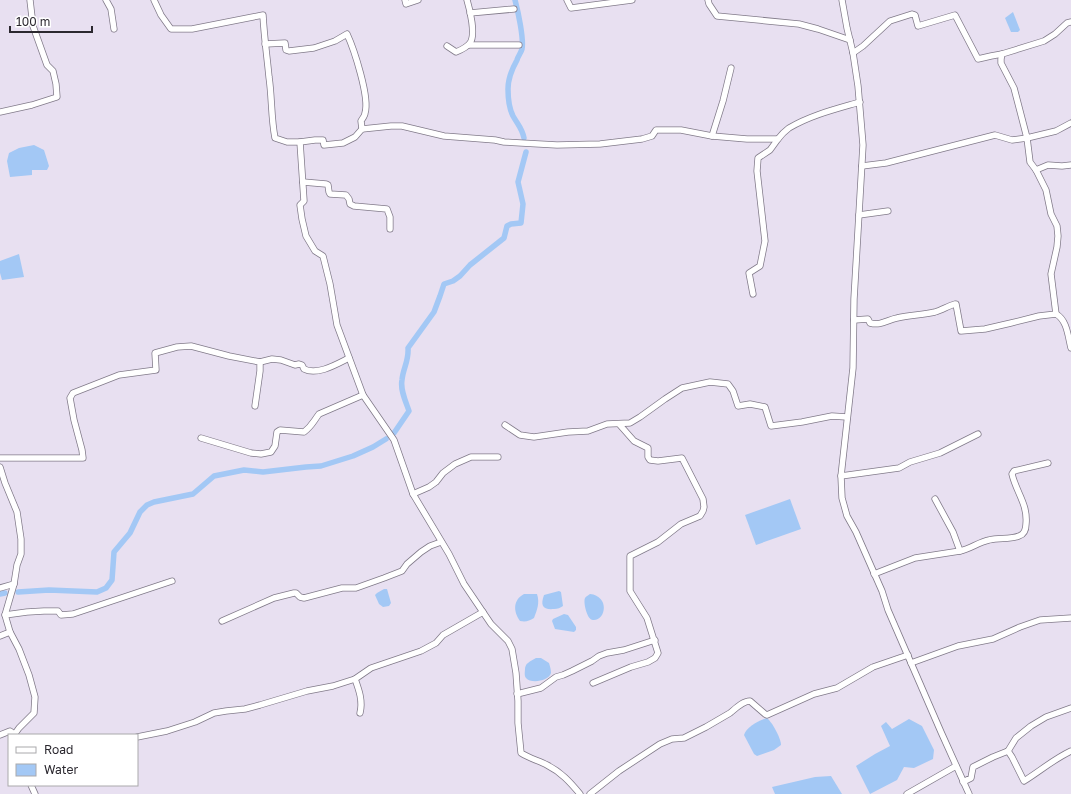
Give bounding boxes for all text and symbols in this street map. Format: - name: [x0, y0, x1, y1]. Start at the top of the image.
- scale bar: [10, 8, 92, 34]
- text: 100 m: [16, 14, 50, 29]
- legend: [8, 734, 138, 786]
- text: Road: [44, 742, 73, 757]
- text: Water: [44, 762, 78, 777]

